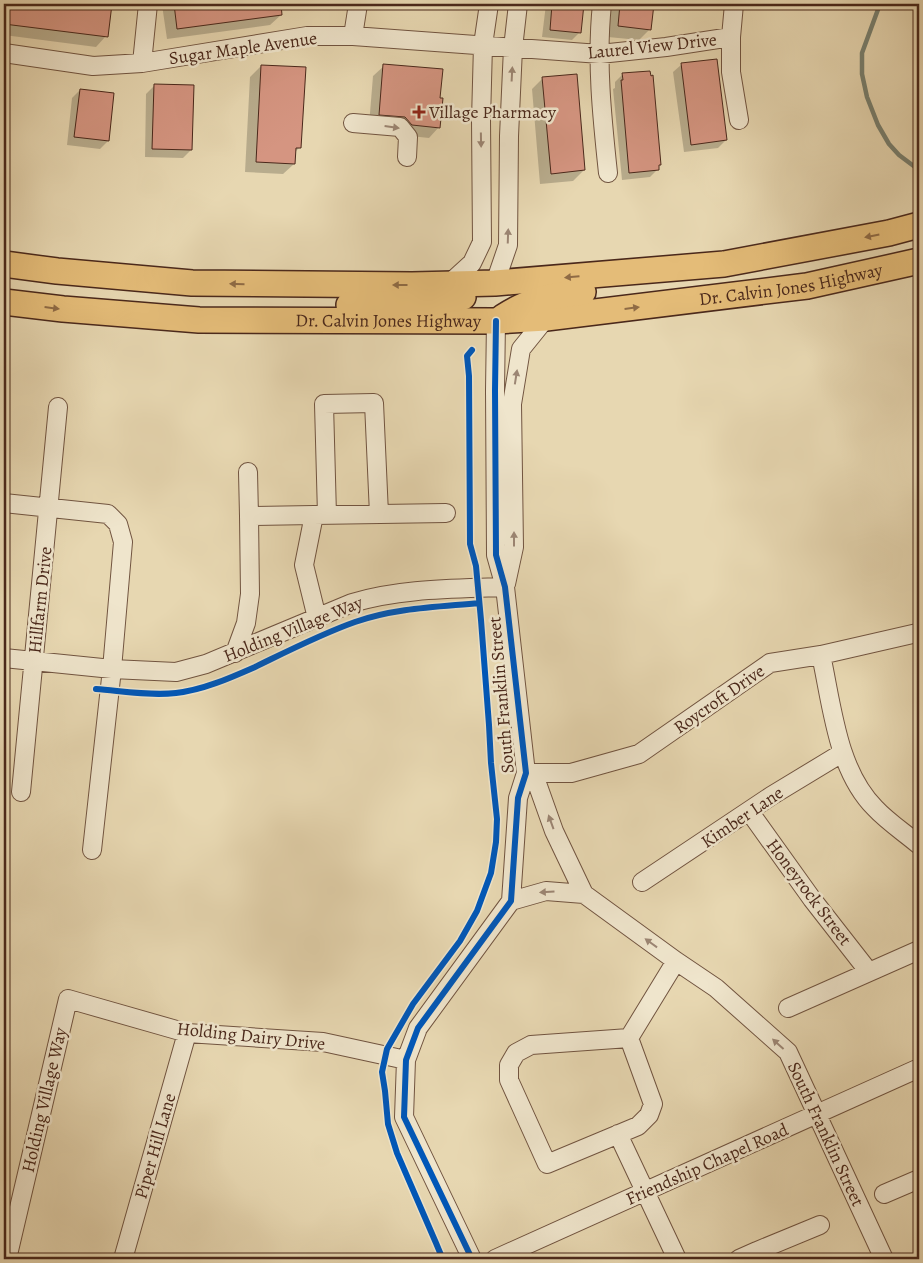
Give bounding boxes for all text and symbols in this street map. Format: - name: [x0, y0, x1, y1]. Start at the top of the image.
- street label: Sugar Maple Avenue: [167, 26, 319, 70]
- street label: Laurel View Drive: [586, 27, 718, 65]
- one-way arrow: [508, 66, 516, 82]
- place label: Village Pharmacy: [428, 100, 557, 124]
- marker: Village Pharmacy: [413, 106, 425, 118]
- one-way arrow: [385, 123, 401, 131]
- one-way arrow: [477, 132, 485, 148]
- one-way arrow: [504, 228, 512, 244]
- one-way arrow: [863, 232, 879, 240]
- street label: Dr. Calvin Jones Highway: [698, 257, 886, 311]
- one-way arrow: [564, 273, 580, 281]
- one-way arrow: [229, 280, 245, 288]
- one-way arrow: [392, 281, 408, 289]
- one-way arrow: [44, 304, 60, 312]
- one-way arrow: [624, 304, 640, 312]
- street label: Dr. Calvin Jones Highway: [295, 308, 482, 333]
- one-way arrow: [513, 368, 521, 384]
- one-way arrow: [510, 530, 518, 546]
- street label: Hillfarm Drive: [22, 545, 58, 655]
- street label: Holding Village Way: [220, 590, 367, 668]
- street label: South Franklin Street: [482, 616, 520, 774]
- street label: Roycroft Drive: [669, 659, 769, 739]
- street label: Kimber Lane: [696, 781, 788, 853]
- one-way arrow: [547, 814, 554, 829]
- street label: Honeyrock Street: [761, 834, 857, 950]
- one-way arrow: [539, 889, 555, 897]
- one-way arrow: [644, 938, 658, 948]
- street label: Holding Dairy Drive: [176, 1016, 326, 1056]
- street label: Holding Village Way: [16, 1024, 73, 1175]
- one-way arrow: [772, 1038, 785, 1049]
- street label: South Franklin Street: [782, 1058, 870, 1210]
- street label: Piper Hill Lane: [128, 1090, 182, 1202]
- street label: Friendship Chapel Road: [622, 1117, 792, 1211]

